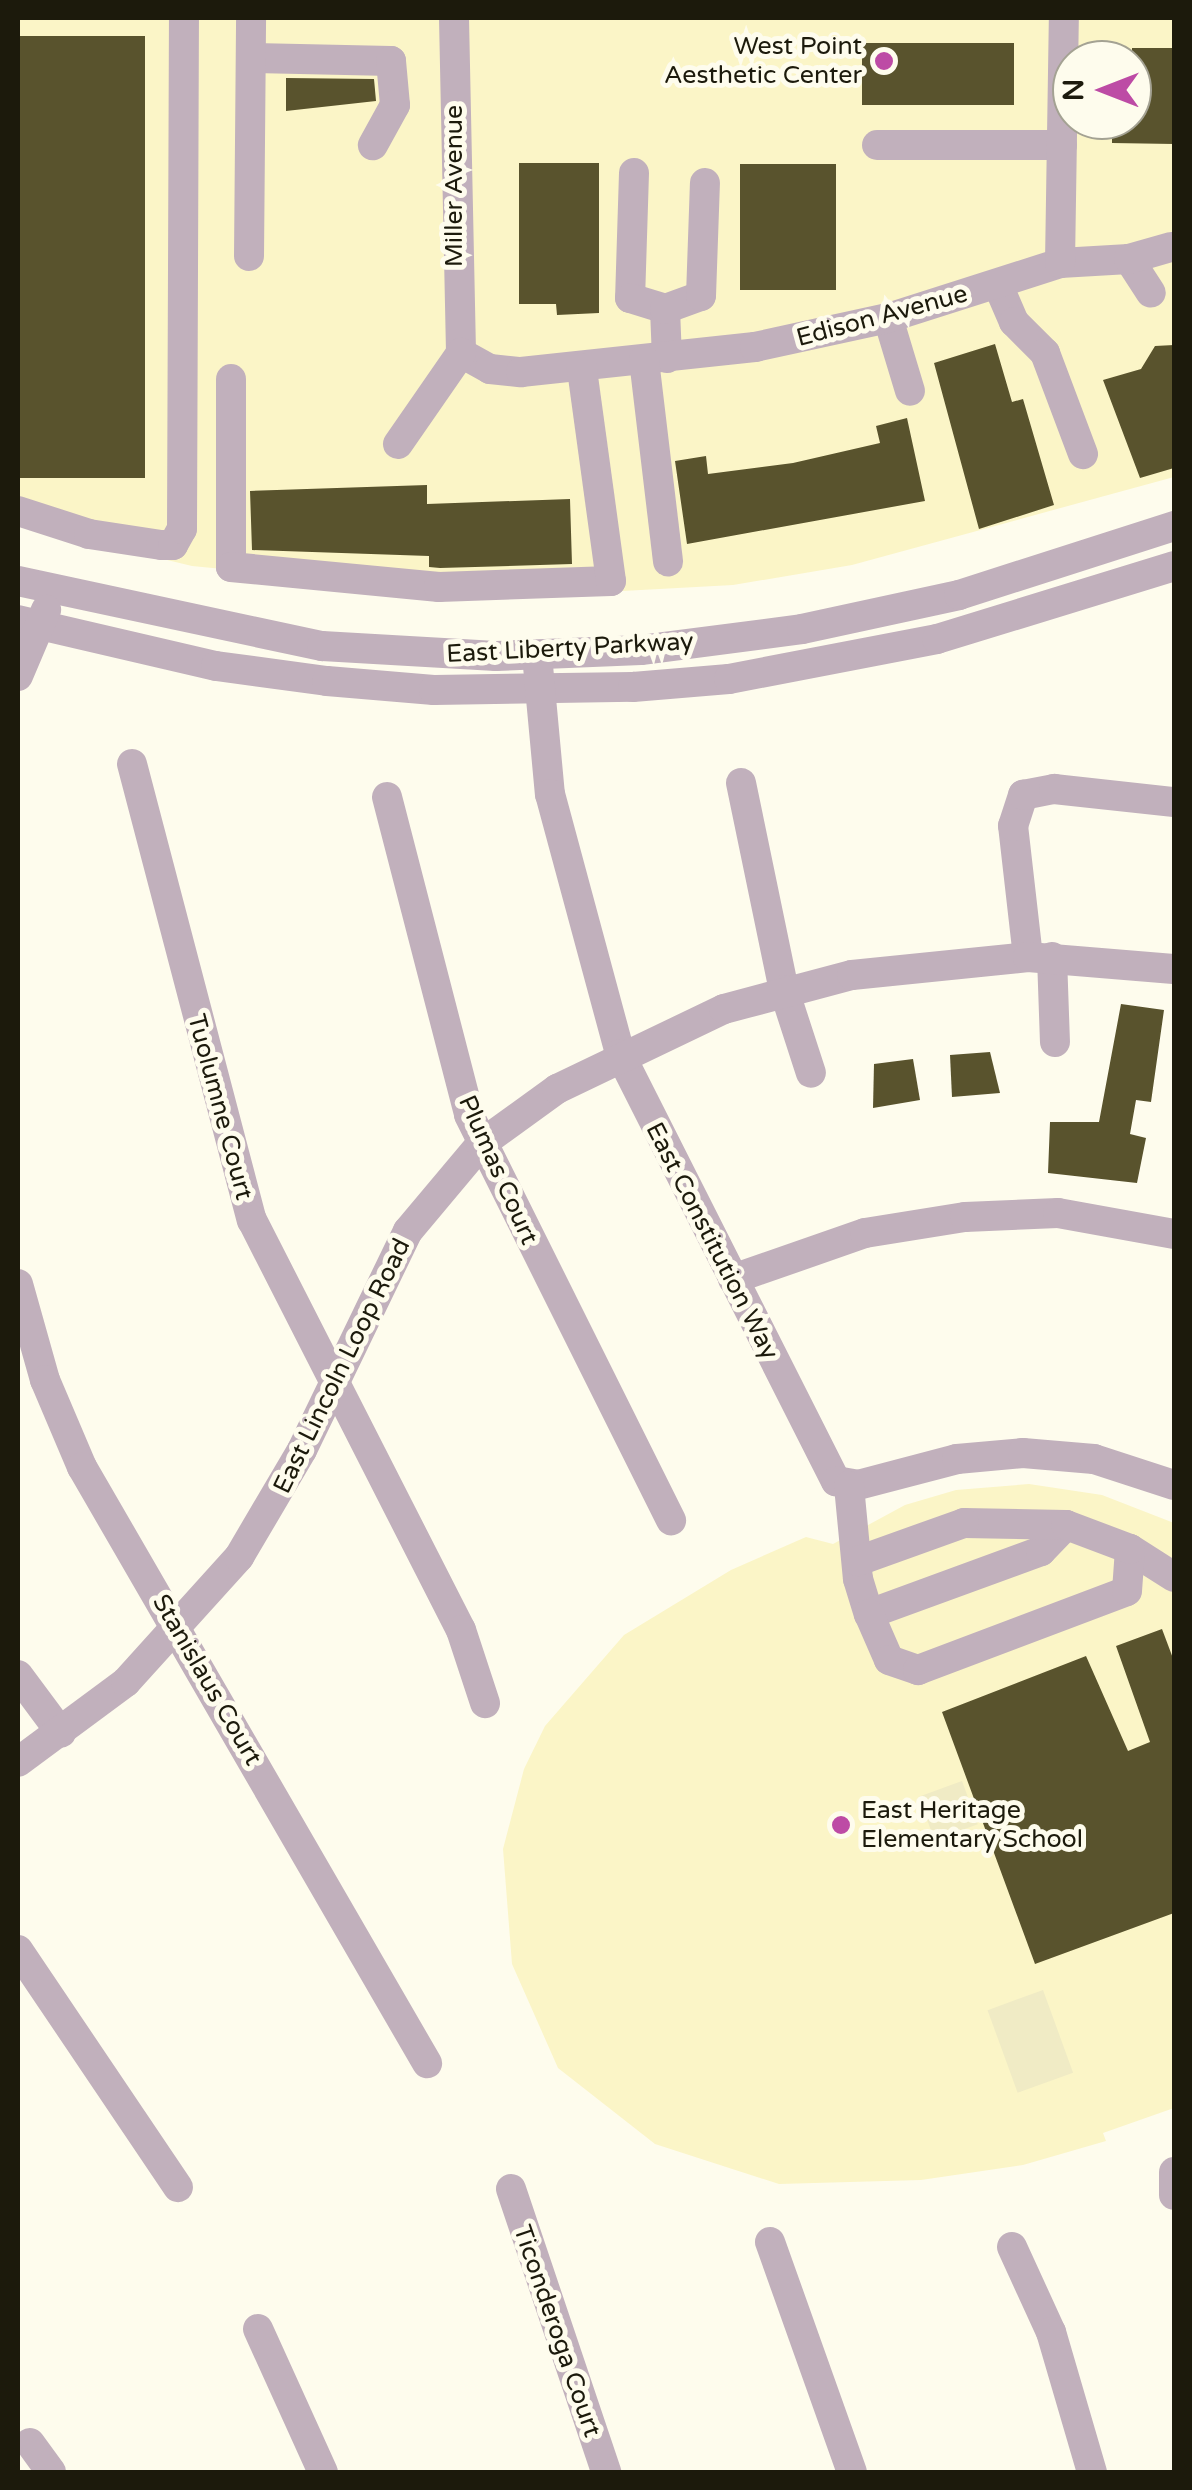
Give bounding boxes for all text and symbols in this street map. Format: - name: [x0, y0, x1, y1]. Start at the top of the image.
- place label: West Point Aesthetic Center: [664, 32, 862, 91]
- north arrow: [1052, 40, 1152, 140]
- marker: West Point Aesthetic Center: [871, 48, 897, 74]
- text: N: [1057, 79, 1091, 101]
- street label: Miller Avenue: [439, 105, 469, 267]
- street label: Edison Avenue: [793, 279, 971, 353]
- street label: East Liberty Parkway: [446, 627, 694, 669]
- street label: Tuolumne Court: [181, 1011, 259, 1203]
- street label: Plumas Court: [452, 1091, 544, 1249]
- street label: East Constitution Way: [639, 1118, 785, 1364]
- street label: East Lincoln Loop Road: [267, 1234, 417, 1498]
- street label: Stanislaus Court: [146, 1589, 268, 1771]
- place label: East Heritage Elementary School: [861, 1796, 1083, 1855]
- marker: East Heritage Elementary School: [830, 1814, 852, 1836]
- street label: Ticonderoga Court: [507, 2221, 607, 2441]

